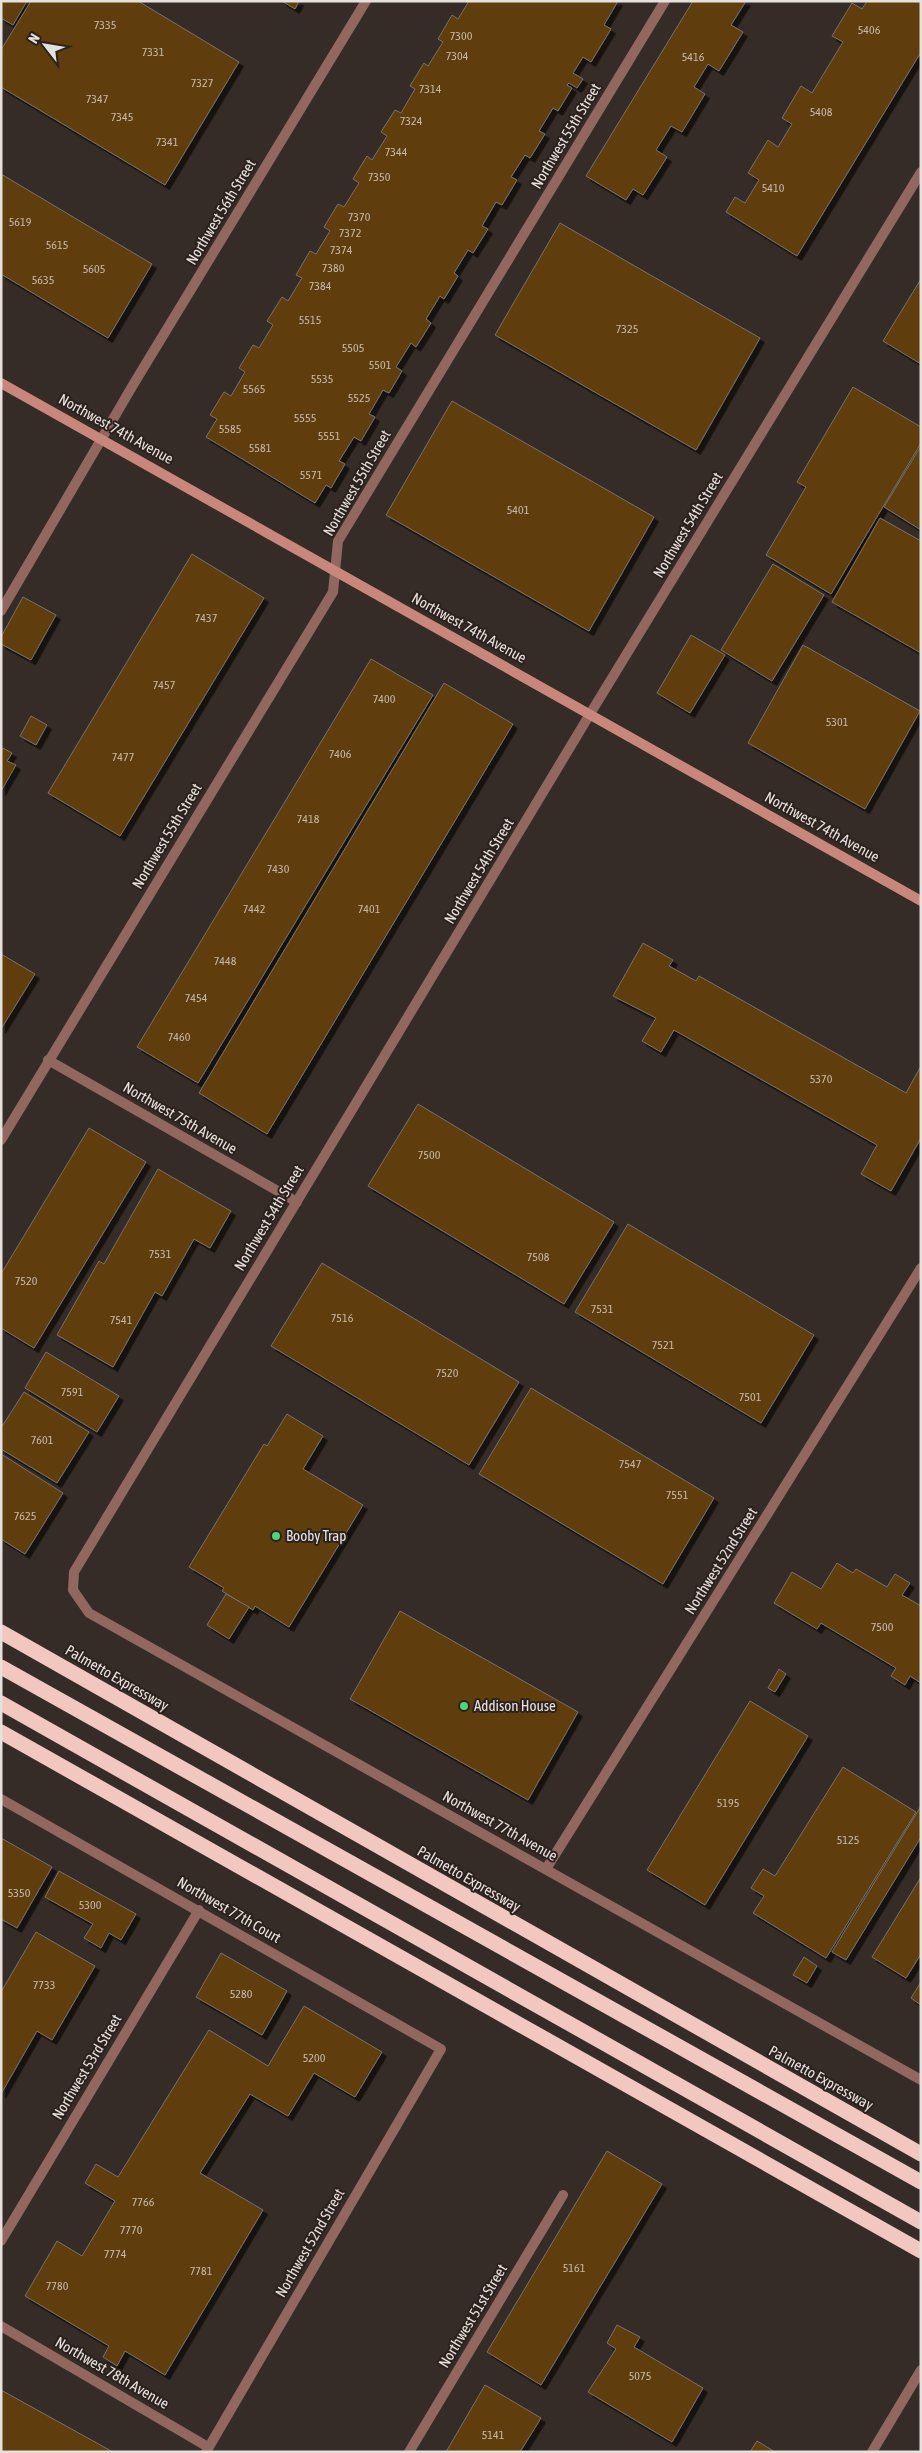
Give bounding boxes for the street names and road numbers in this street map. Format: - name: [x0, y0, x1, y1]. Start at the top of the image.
- street label: Northwest 55th Street: [527, 80, 604, 191]
- street label: Northwest 56th Street: [182, 156, 259, 267]
- street label: Northwest 74th Avenue: [56, 390, 177, 467]
- street label: Northwest 55th Street: [319, 427, 394, 539]
- street label: Northwest 54th Street: [649, 469, 726, 580]
- street label: Northwest 74th Avenue: [409, 589, 530, 666]
- street label: Northwest 55th Street: [128, 780, 205, 891]
- street label: Northwest 74th Avenue: [762, 788, 883, 865]
- street label: Northwest 54th Street: [440, 815, 517, 926]
- street label: Northwest 75th Avenue: [120, 1078, 240, 1157]
- street label: Northwest 54th Street: [230, 1162, 307, 1273]
- street label: Northwest 52nd Street: [681, 1504, 760, 1617]
- street label: Palmetto Expressway: [63, 1641, 172, 1714]
- street label: Northwest 77th Avenue: [440, 1787, 561, 1864]
- street label: Palmetto Expressway: [415, 1842, 524, 1915]
- street label: Northwest 77th Court: [175, 1873, 284, 1946]
- street label: Northwest 53rd Street: [48, 2011, 125, 2122]
- street label: Palmetto Expressway: [766, 2042, 876, 2113]
- street label: Northwest 52nd Street: [272, 2185, 348, 2300]
- street label: Northwest 51st Street: [435, 2261, 510, 2371]
- street label: Northwest 78th Avenue: [52, 2333, 172, 2412]

